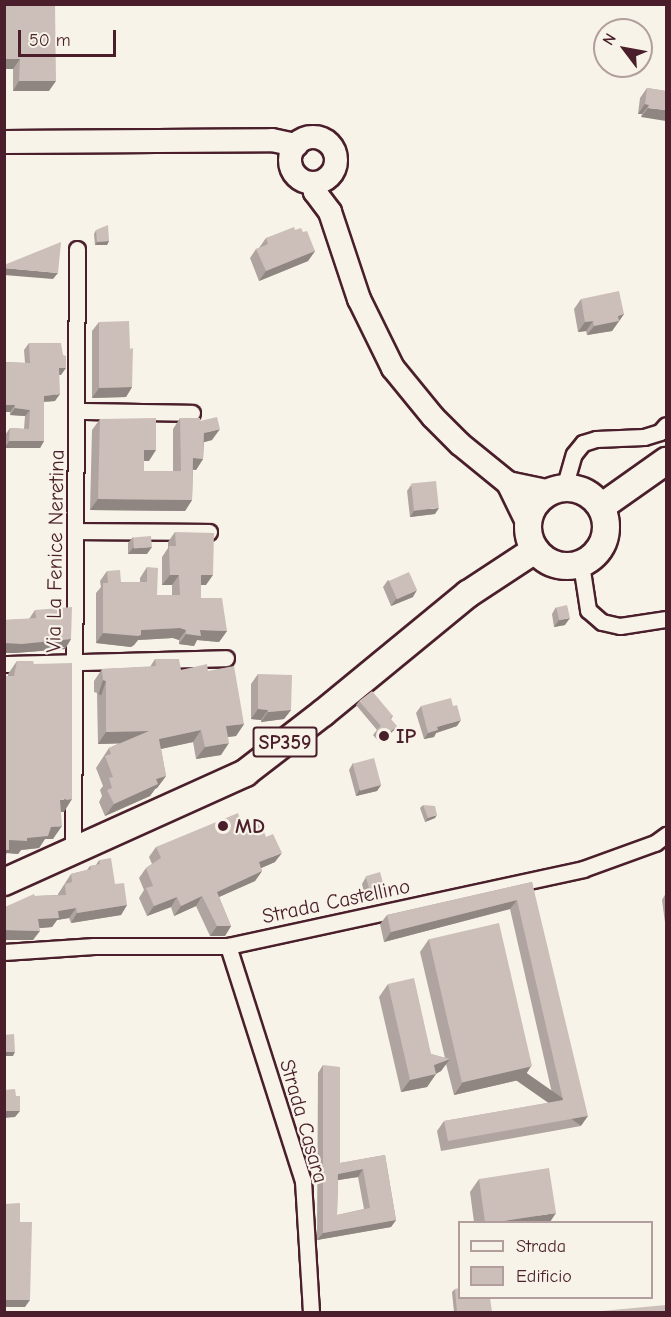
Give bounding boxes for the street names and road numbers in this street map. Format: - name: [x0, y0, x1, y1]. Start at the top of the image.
- street label: Via La Fenice Neretina: [41, 449, 69, 653]
- road number: SP359: [252, 725, 318, 759]
- street label: Strada Castellino: [260, 873, 412, 929]
- street label: Strada Casara: [274, 1056, 334, 1186]

